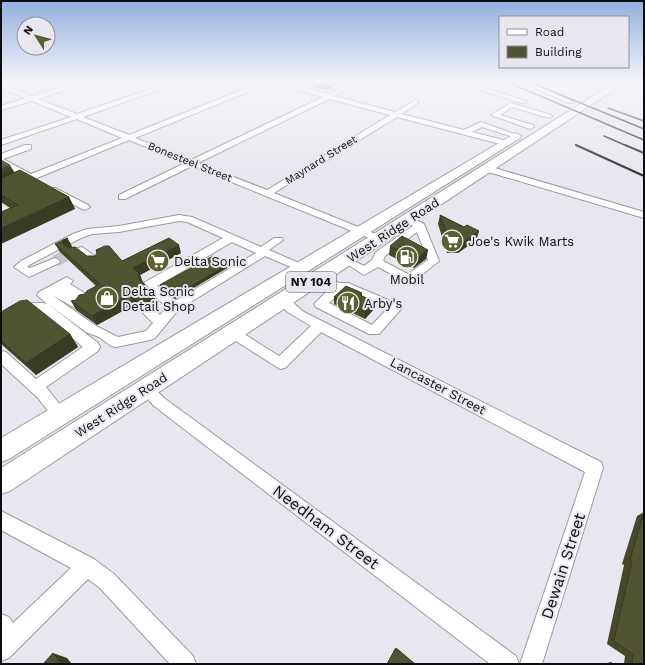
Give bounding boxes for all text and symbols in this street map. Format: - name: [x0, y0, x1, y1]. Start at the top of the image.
- north arrow: [16, 16, 56, 56]
- legend: [499, 16, 629, 68]
- text: N: [21, 23, 36, 38]
- text: Road: [535, 25, 564, 39]
- text: Building: [535, 45, 582, 59]
- street label: Maynard Street: [283, 133, 360, 187]
- street label: Bonesteel Street: [146, 139, 234, 185]
- street label: West Ridge Road: [344, 195, 442, 265]
- supermarket icon: Joe's Kwik Marts: [439, 228, 465, 254]
- place label: Joe's Kwik Marts: [468, 234, 574, 249]
- fuel station icon: Mobil: [394, 244, 420, 270]
- supermarket icon: Delta Sonic: [145, 248, 171, 274]
- place label: Delta Sonic: [174, 254, 246, 269]
- road number: NY 104: [286, 272, 336, 292]
- place label: Mobil: [390, 272, 424, 287]
- place label: Delta Sonic Detail Shop: [122, 284, 195, 314]
- shop icon: Delta Sonic Detail Shop: [94, 285, 120, 311]
- restaurant icon: Arby's: [335, 290, 361, 316]
- place label: Arby's: [364, 296, 402, 311]
- street label: Lancaster Street: [388, 354, 489, 418]
- street label: West Ridge Road: [72, 370, 170, 440]
- street label: Needham Street: [269, 481, 383, 573]
- street label: Dewain Street: [537, 510, 589, 622]

